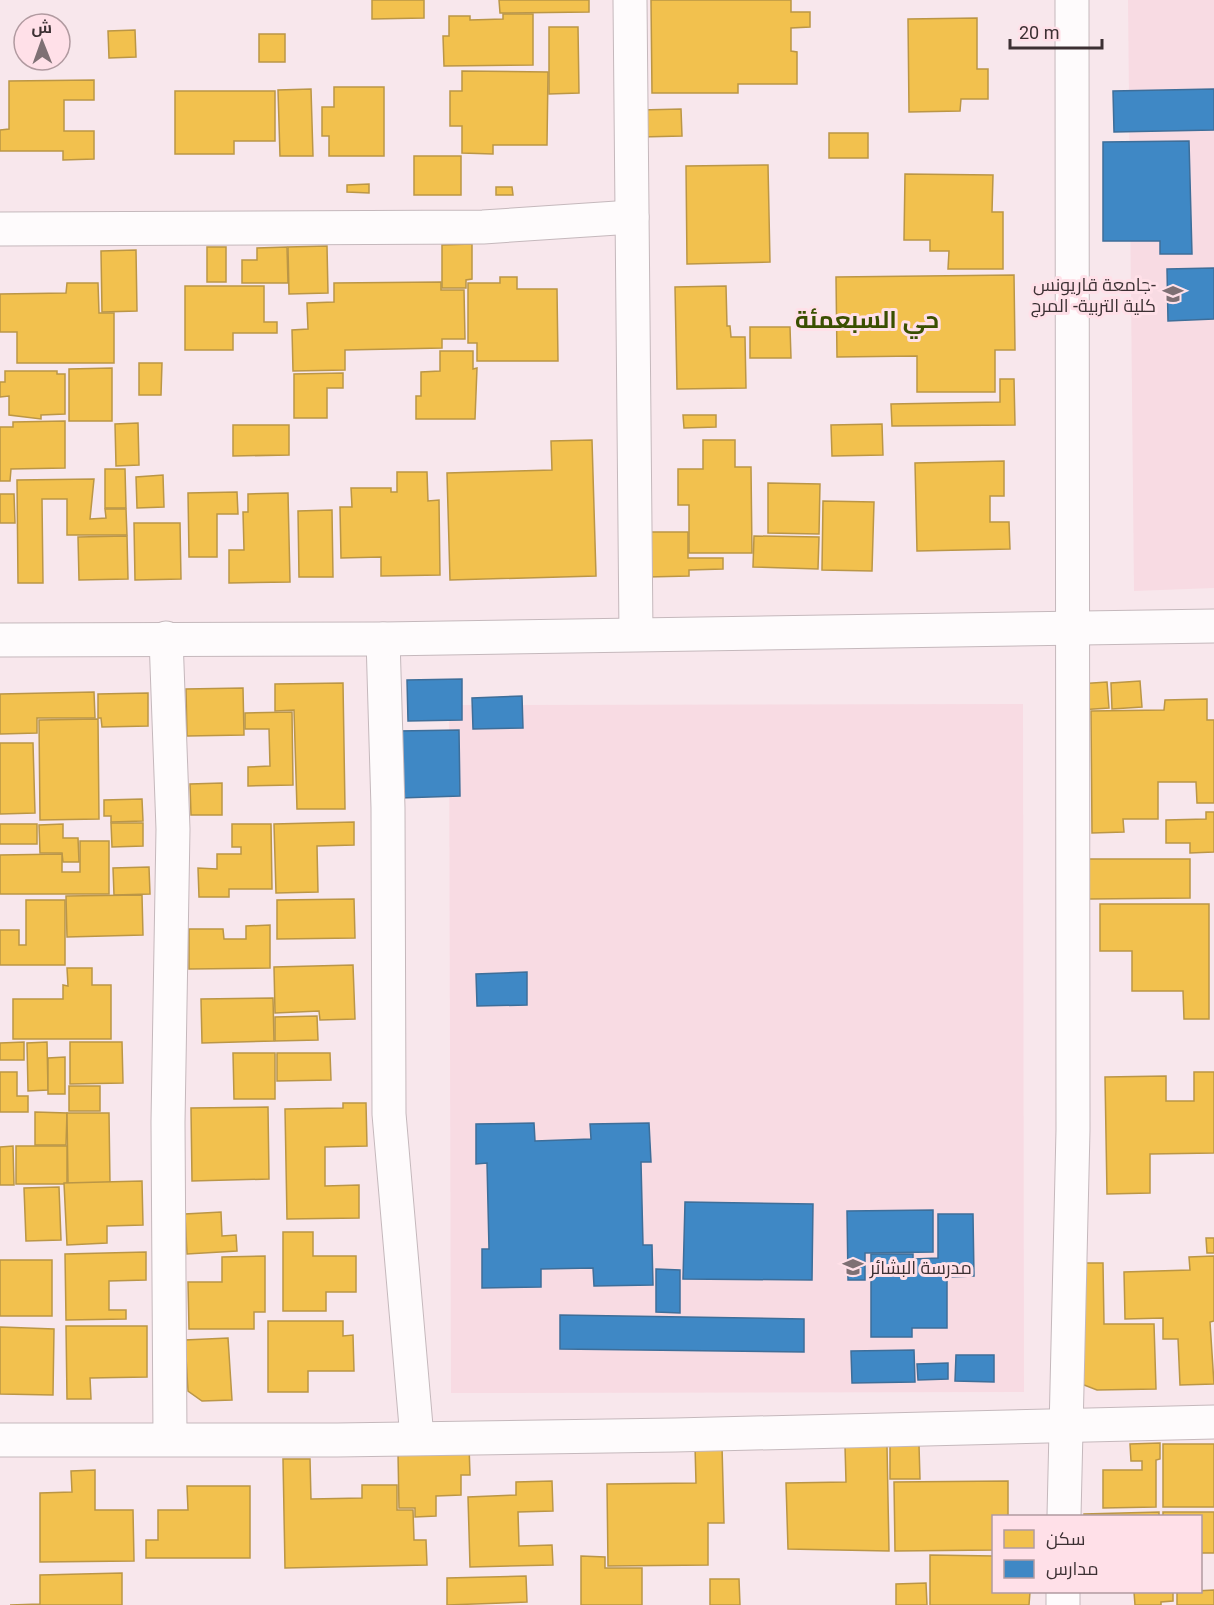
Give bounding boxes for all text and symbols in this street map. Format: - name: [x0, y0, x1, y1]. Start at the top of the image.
- north arrow: [12, 12, 72, 72]
- scale bar: [1010, 12, 1102, 50]
- text: ش: [31, 18, 52, 37]
- text: 20 m: [1019, 22, 1059, 43]
- place label: جامعة قاريونس- كلية التربية- المرج: [1031, 274, 1156, 318]
- school or university icon: جامعة قاريونس- كلية التربية- المرج: [1161, 282, 1185, 306]
- district label: حي السبعمئة: [795, 306, 939, 339]
- school or university icon: مدرسة البشائر: [841, 1255, 865, 1279]
- place label: مدرسة البشائر: [869, 1257, 972, 1279]
- legend: [992, 1515, 1202, 1593]
- text: سكن: [1046, 1528, 1085, 1550]
- text: مدارس: [1046, 1558, 1099, 1580]

